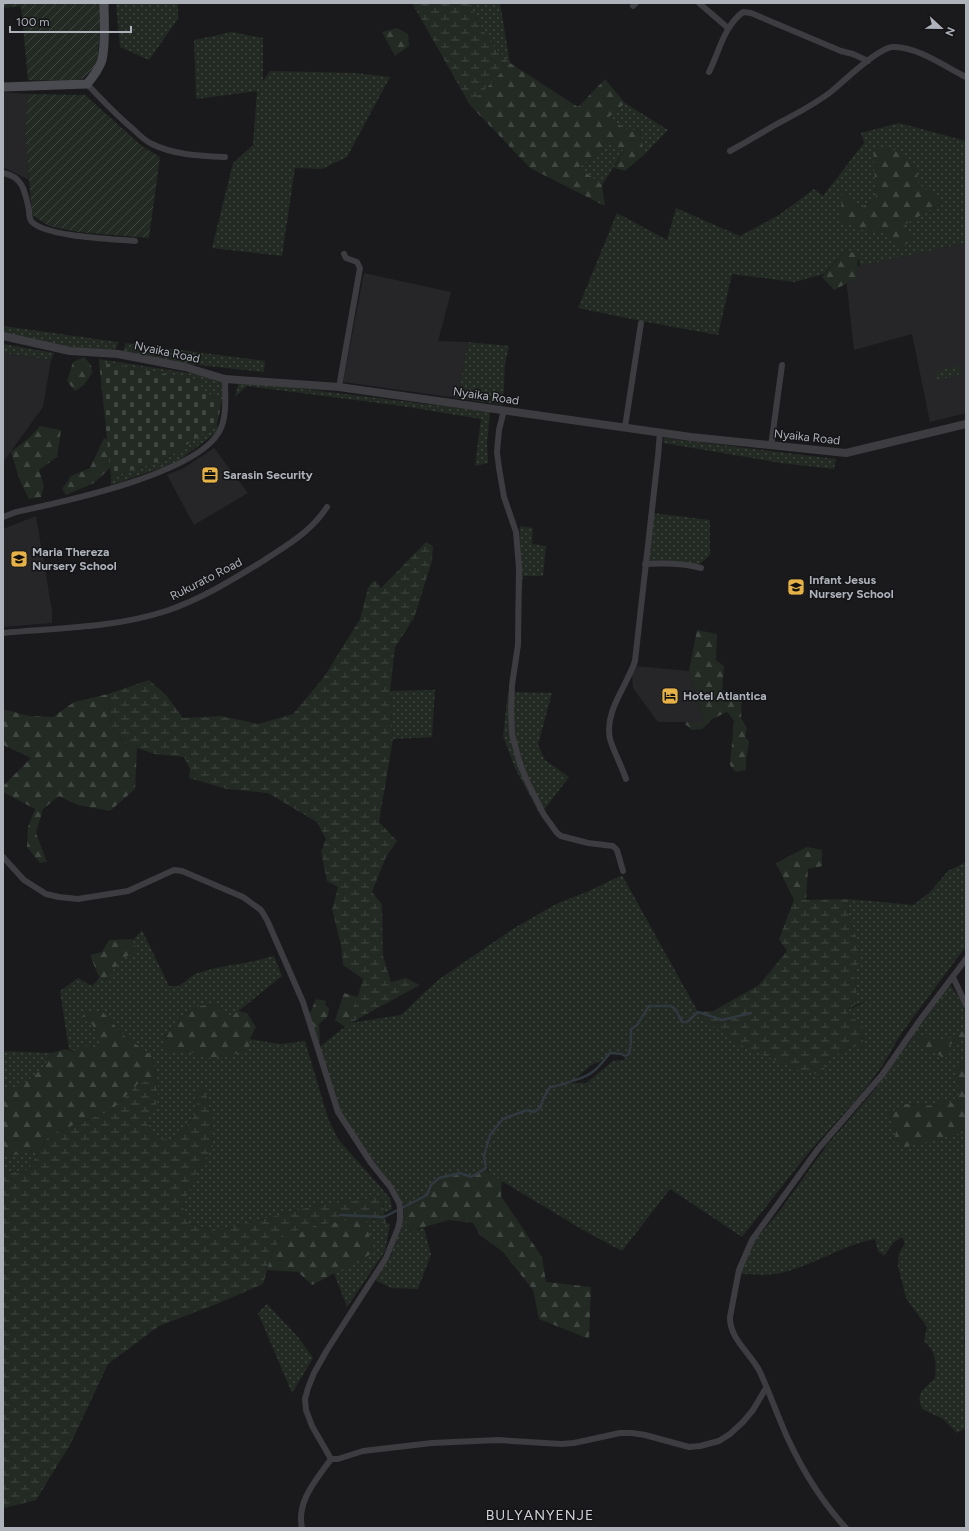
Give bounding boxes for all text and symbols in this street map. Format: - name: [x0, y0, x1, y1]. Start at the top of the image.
- scale bar: [10, 8, 131, 34]
- north arrow: [921, 8, 961, 48]
- text: 100 m: [16, 15, 50, 29]
- text: N: [942, 25, 957, 38]
- street label: Nyaika Road: [133, 338, 201, 366]
- street label: Nyaika Road: [452, 384, 520, 408]
- street label: Nyaika Road: [773, 427, 841, 447]
- office icon: Sarasin Security: [200, 465, 220, 485]
- place label: Sarasin Security: [223, 468, 313, 482]
- place label: Maria Thereza Nursery School: [32, 545, 117, 573]
- school or university icon: Maria Thereza Nursery School: [9, 549, 29, 569]
- street label: Rukurato Road: [168, 555, 244, 603]
- place label: Infant Jesus Nursery School: [809, 573, 894, 601]
- school or university icon: Infant Jesus Nursery School: [786, 577, 806, 597]
- hotel icon: Hotel Atlantica: [660, 686, 680, 706]
- place label: Hotel Atlantica: [683, 689, 767, 703]
- district label: BULYANYENJE: [486, 1507, 594, 1524]

